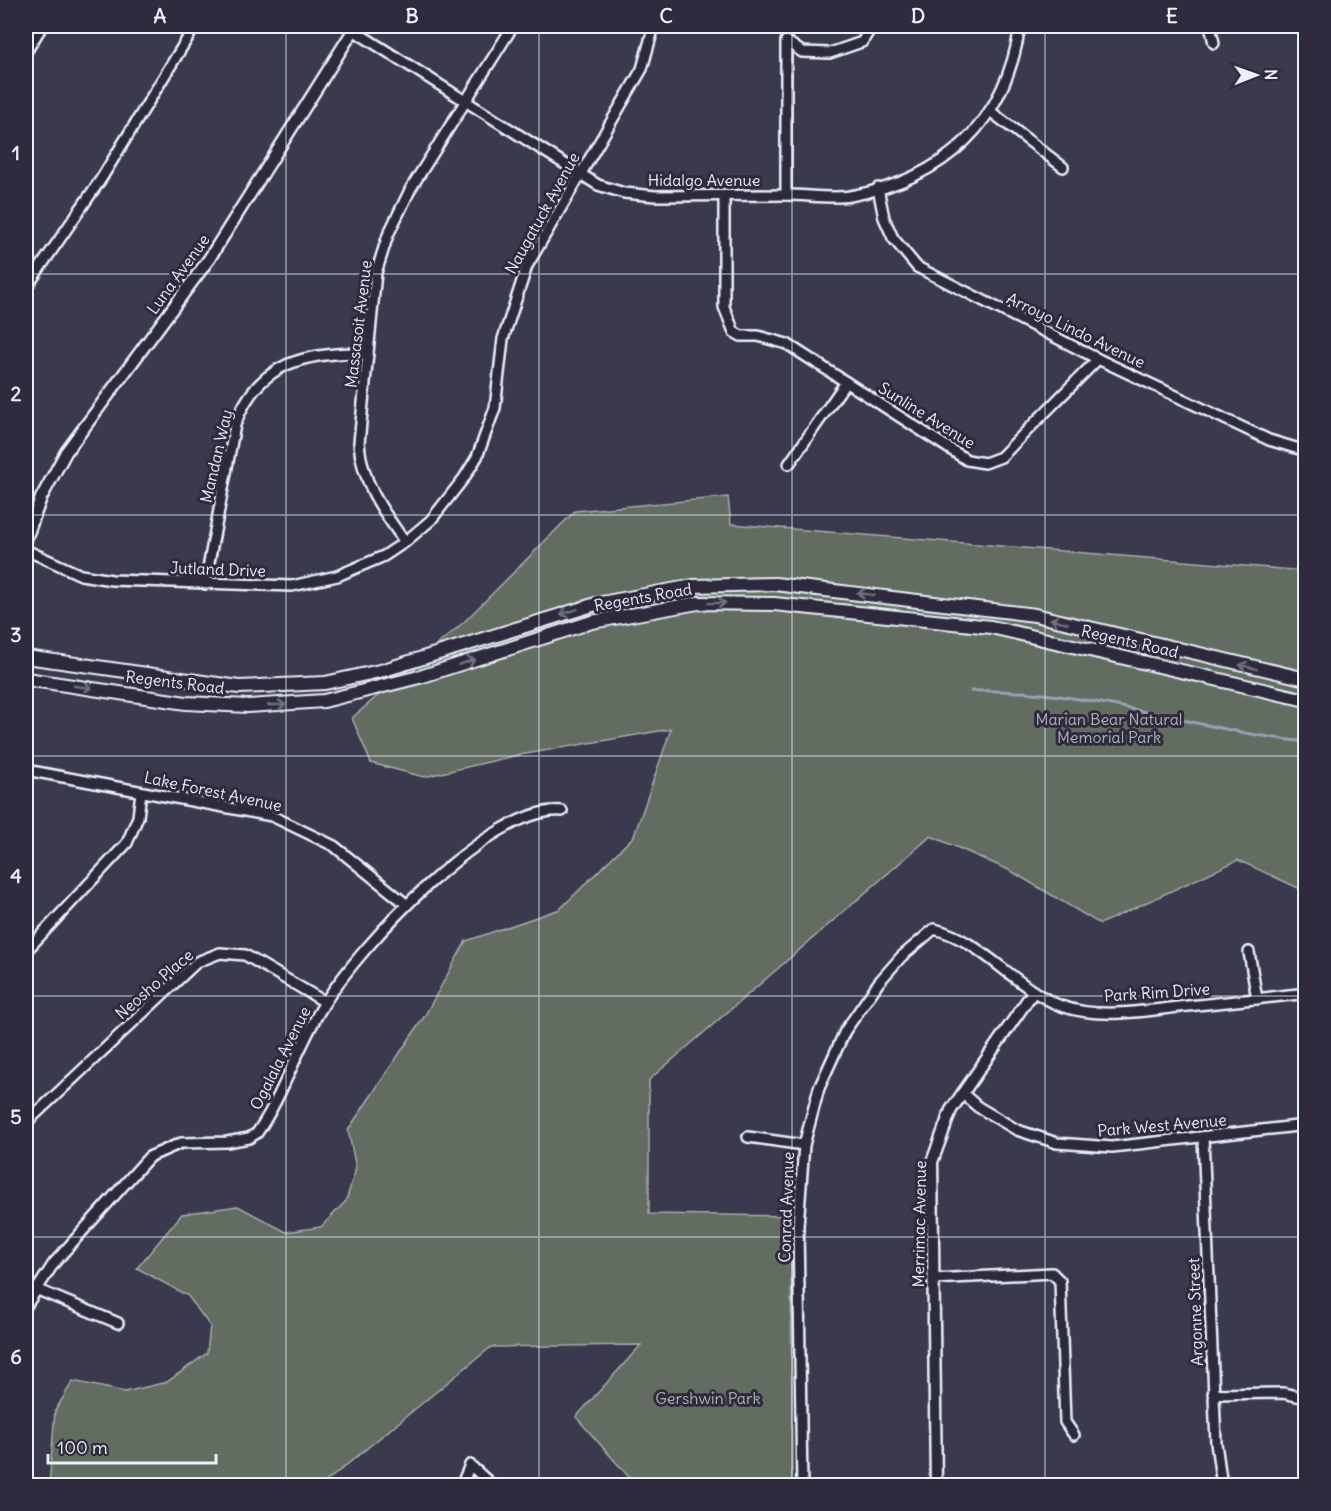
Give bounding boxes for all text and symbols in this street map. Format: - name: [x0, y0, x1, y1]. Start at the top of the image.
- text: A: [154, 3, 167, 28]
- text: B: [405, 3, 419, 28]
- text: C: [659, 3, 673, 28]
- text: D: [911, 3, 925, 28]
- text: E: [1166, 3, 1178, 28]
- north arrow: [1226, 45, 1286, 105]
- text: N: [1261, 69, 1281, 80]
- text: 1: [12, 140, 20, 165]
- street label: Naugatuck Avenue: [500, 149, 584, 277]
- street label: Hidalgo Avenue: [648, 170, 760, 190]
- street label: Luna Avenue: [142, 230, 214, 318]
- street label: Massasoit Avenue: [340, 259, 376, 389]
- street label: Arroyo Lindo Avenue: [1004, 288, 1148, 372]
- street label: Sunline Avenue: [875, 377, 979, 453]
- text: 2: [11, 381, 22, 406]
- street label: Mandan Way: [196, 407, 236, 505]
- street label: Jutland Drive: [170, 557, 266, 581]
- street label: Regents Road: [592, 579, 694, 615]
- one-way arrow: [857, 588, 876, 599]
- one-way arrow: [706, 597, 726, 609]
- one-way arrow: [560, 607, 579, 618]
- one-way arrow: [1050, 614, 1069, 626]
- street label: Regents Road: [1079, 620, 1181, 662]
- text: 3: [10, 622, 22, 647]
- one-way arrow: [457, 656, 476, 667]
- one-way arrow: [1239, 660, 1258, 672]
- street label: Regents Road: [125, 666, 225, 698]
- one-way arrow: [73, 682, 93, 693]
- one-way arrow: [266, 699, 286, 710]
- park label: Marian Bear Natural Memorial Park: [1036, 709, 1182, 747]
- street label: Lake Forest Avenue: [142, 767, 284, 815]
- text: 4: [10, 863, 22, 888]
- street label: Neosho Place: [111, 945, 197, 1023]
- street label: Park Rim Drive: [1103, 978, 1211, 1006]
- street label: Ogalala Avenue: [245, 1003, 315, 1113]
- text: 5: [10, 1104, 22, 1129]
- street label: Park West Avenue: [1097, 1109, 1227, 1141]
- street label: Conrad Avenue: [774, 1151, 798, 1263]
- street label: Merrimac Avenue: [908, 1160, 930, 1288]
- street label: Argonne Street: [1183, 1257, 1207, 1366]
- text: 6: [10, 1344, 22, 1369]
- park label: Gershwin Park: [655, 1388, 761, 1408]
- scale bar: [48, 1427, 216, 1465]
- text: 100 m: [57, 1436, 108, 1459]

